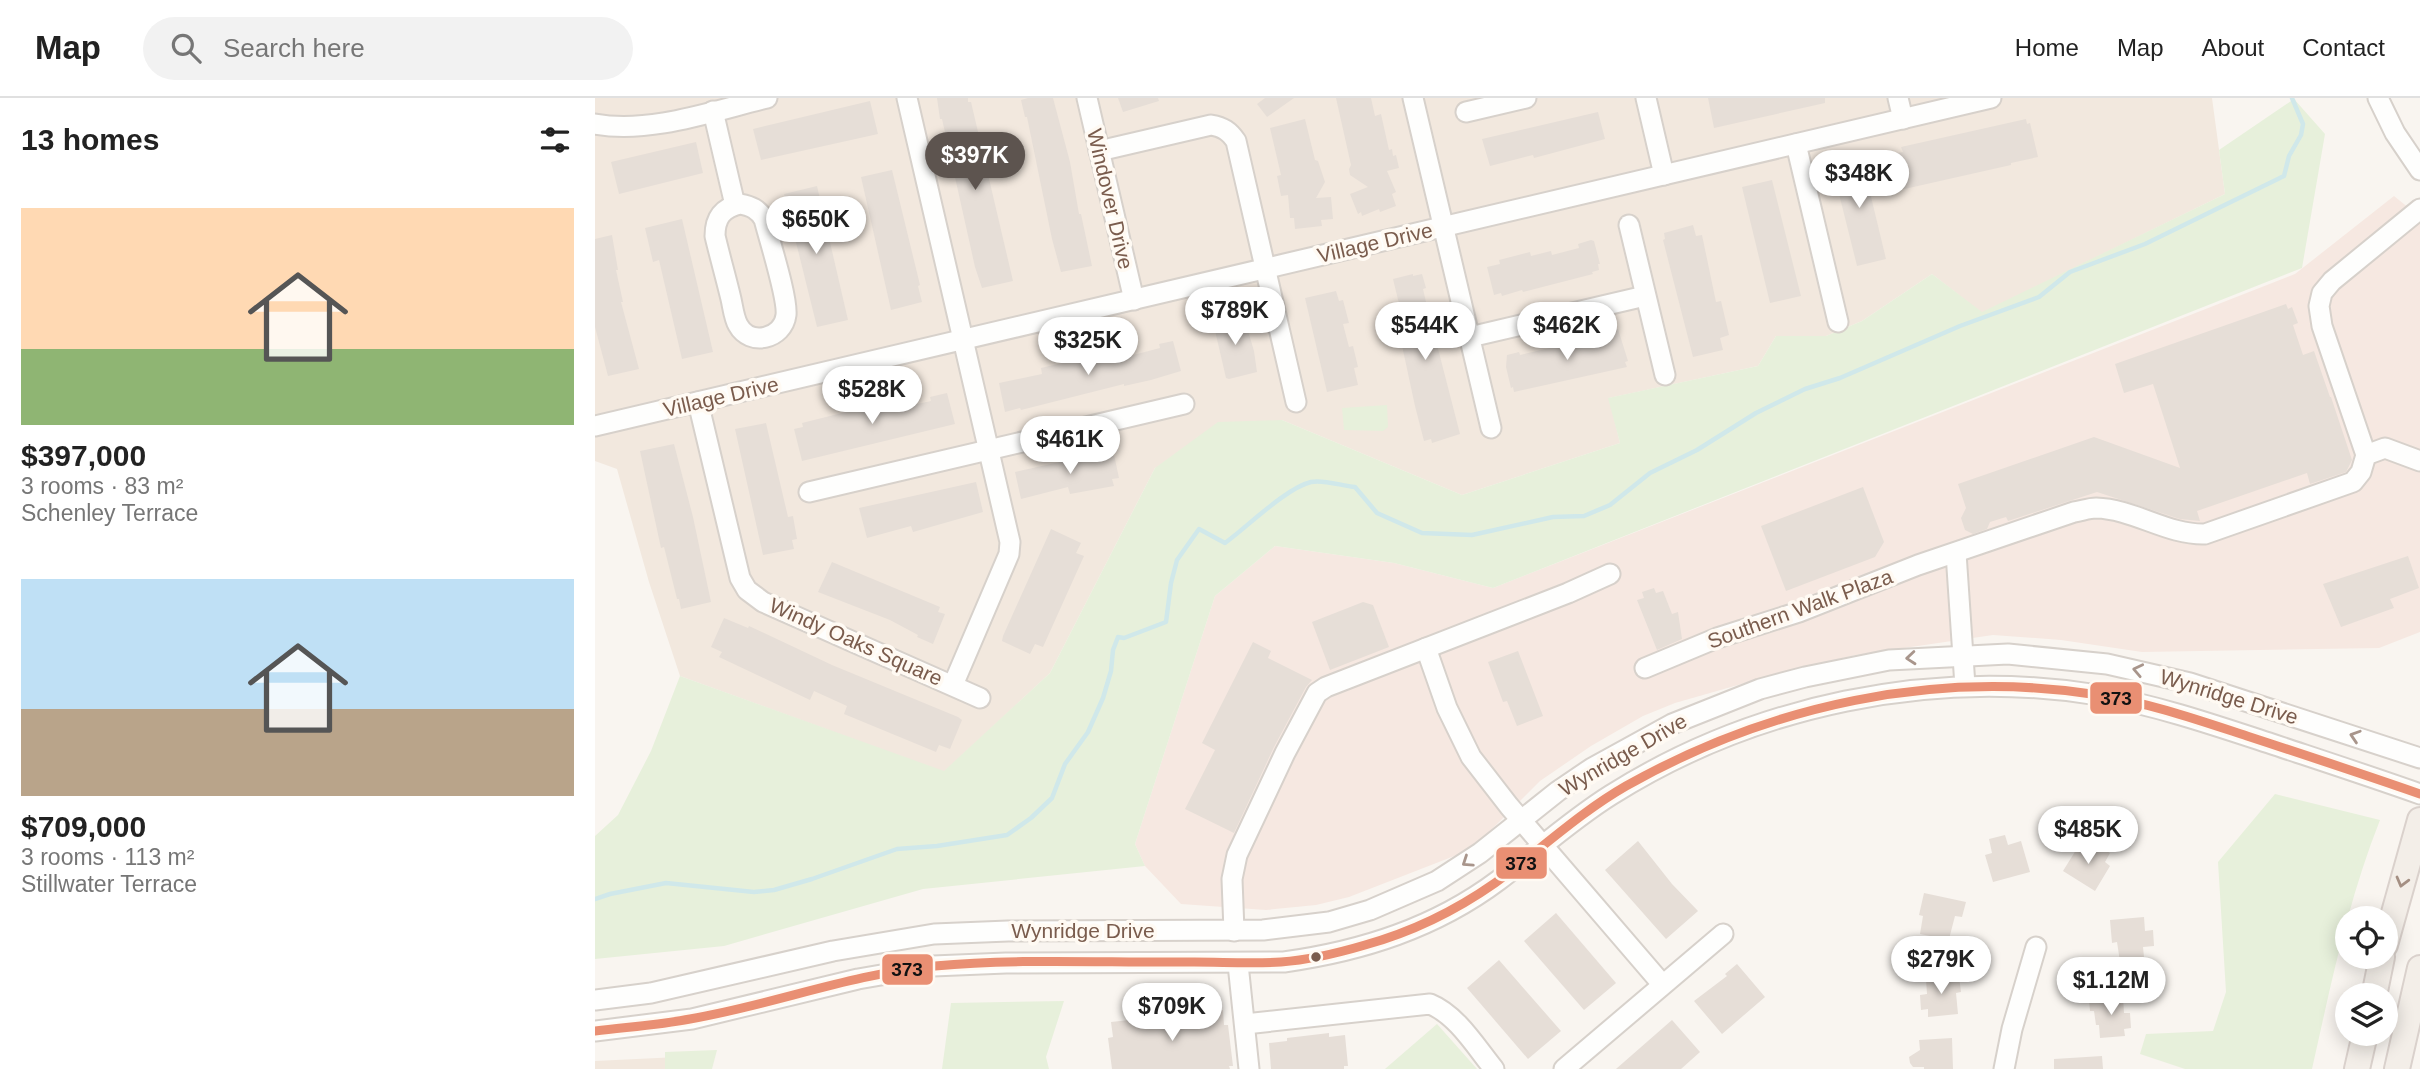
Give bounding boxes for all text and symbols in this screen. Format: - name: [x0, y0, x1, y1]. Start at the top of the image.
- search box: [143, 17, 633, 80]
- text: Map: [35, 29, 101, 66]
- icon: search: [167, 29, 205, 67]
- text: Search here: [223, 33, 365, 63]
- text: Home: [2015, 34, 2079, 61]
- text: Map: [2117, 34, 2164, 61]
- text: About: [2202, 34, 2264, 61]
- text: Contact: [2302, 34, 2385, 61]
- icon: filters: [536, 121, 574, 159]
- text: 13 homes: [21, 123, 159, 156]
- street label: Windover Drive: [1083, 126, 1138, 271]
- pin: $397K: [926, 132, 1024, 192]
- text: $397K: [941, 142, 1009, 168]
- pin: $348K: [1810, 150, 1908, 210]
- text: $348K: [1825, 160, 1893, 186]
- pin: $650K: [767, 197, 865, 256]
- text: $650K: [782, 206, 850, 232]
- street label: Village Drive: [1315, 218, 1435, 267]
- icon: home: [235, 254, 361, 380]
- pin: $789K: [1186, 288, 1284, 347]
- text: $789K: [1201, 297, 1269, 323]
- pin: $544K: [1376, 302, 1474, 362]
- pin: $462K: [1518, 302, 1616, 362]
- text: $544K: [1391, 312, 1459, 338]
- text: $462K: [1533, 312, 1601, 338]
- pin: $325K: [1039, 317, 1137, 377]
- text: $325K: [1054, 327, 1122, 353]
- pin: $528K: [823, 366, 921, 426]
- street label: Village Drive: [661, 372, 781, 421]
- text: $528K: [838, 376, 906, 402]
- pin: $461K: [1021, 416, 1119, 476]
- text: $461K: [1036, 426, 1104, 452]
- text: $397,000: [21, 439, 146, 472]
- text: 3 rooms · 83 m²: [21, 473, 183, 499]
- text: Schenley Terrace: [21, 500, 198, 526]
- street label: Southern Walk Plaza: [1704, 564, 1896, 653]
- street label: Windy Oaks Square: [766, 593, 946, 690]
- icon: home: [235, 625, 361, 751]
- one-way arrow: [1906, 650, 1917, 665]
- one-way arrow: [2132, 664, 2144, 679]
- street label: Wynridge Drive: [2157, 665, 2301, 728]
- line badge: 373: [2089, 681, 2143, 715]
- text: 373: [2100, 688, 2132, 709]
- street label: Wynridge Drive: [1555, 709, 1691, 800]
- one-way arrow: [2349, 730, 2361, 745]
- pin: $485K: [2039, 806, 2137, 866]
- text: $709,000: [21, 810, 146, 843]
- text: $485K: [2054, 816, 2122, 842]
- text: 3 rooms · 113 m²: [21, 844, 194, 870]
- line badge: 373: [1495, 846, 1548, 880]
- text: 373: [1505, 853, 1537, 874]
- one-way arrow: [1462, 854, 1475, 866]
- text: Stillwater Terrace: [21, 871, 197, 897]
- one-way arrow: [2396, 876, 2410, 888]
- map controls: [2335, 906, 2398, 1046]
- button: locate: [2335, 906, 2398, 969]
- street label: Wynridge Drive: [1011, 919, 1155, 942]
- pin: $279K: [1892, 936, 1990, 996]
- text: $279K: [1907, 946, 1975, 972]
- unlabelled marker: [1309, 950, 1323, 964]
- line badge: 373: [881, 953, 934, 986]
- pin: $1.12M: [2054, 958, 2168, 1017]
- text: 373: [891, 959, 923, 980]
- text: $1.12M: [2073, 967, 2149, 993]
- button: layers: [2335, 983, 2398, 1046]
- pin: $709K: [1123, 984, 1221, 1043]
- text: $709K: [1138, 993, 1206, 1019]

